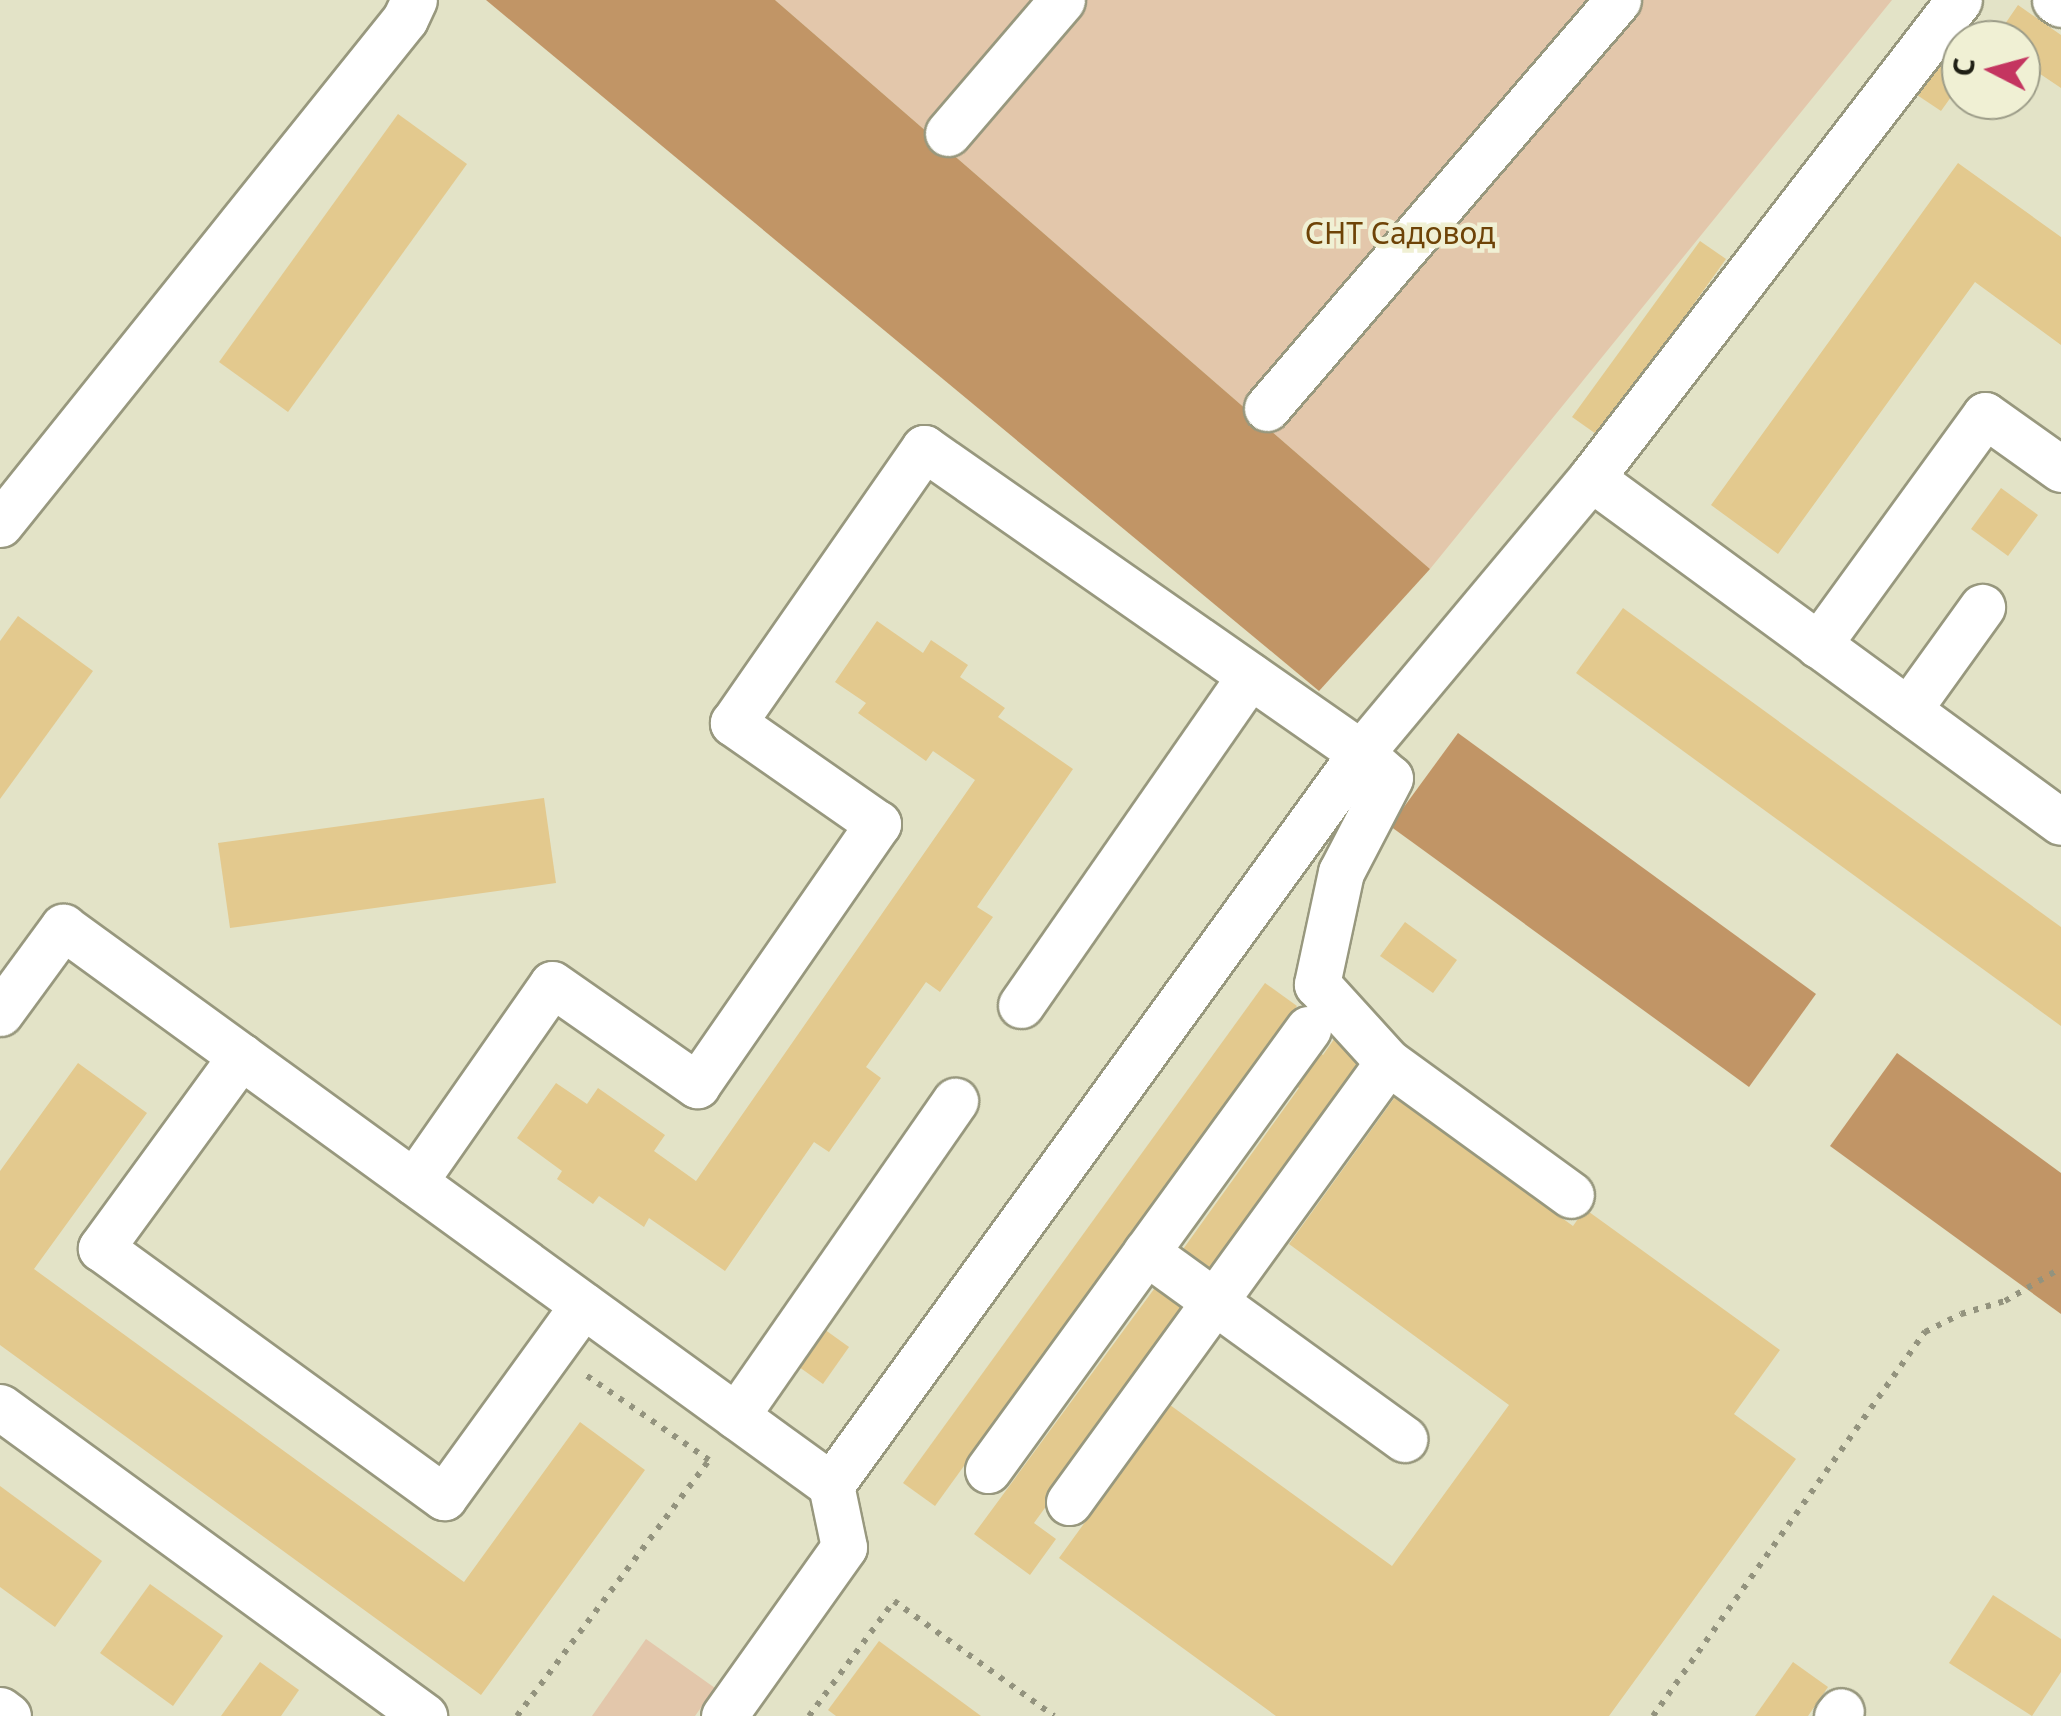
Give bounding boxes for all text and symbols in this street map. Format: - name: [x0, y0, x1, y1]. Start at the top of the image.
- north arrow: [1941, 20, 2041, 120]
- text: С: [1943, 56, 1983, 78]
- park label: СНТ Садовод: [1305, 215, 1495, 251]

